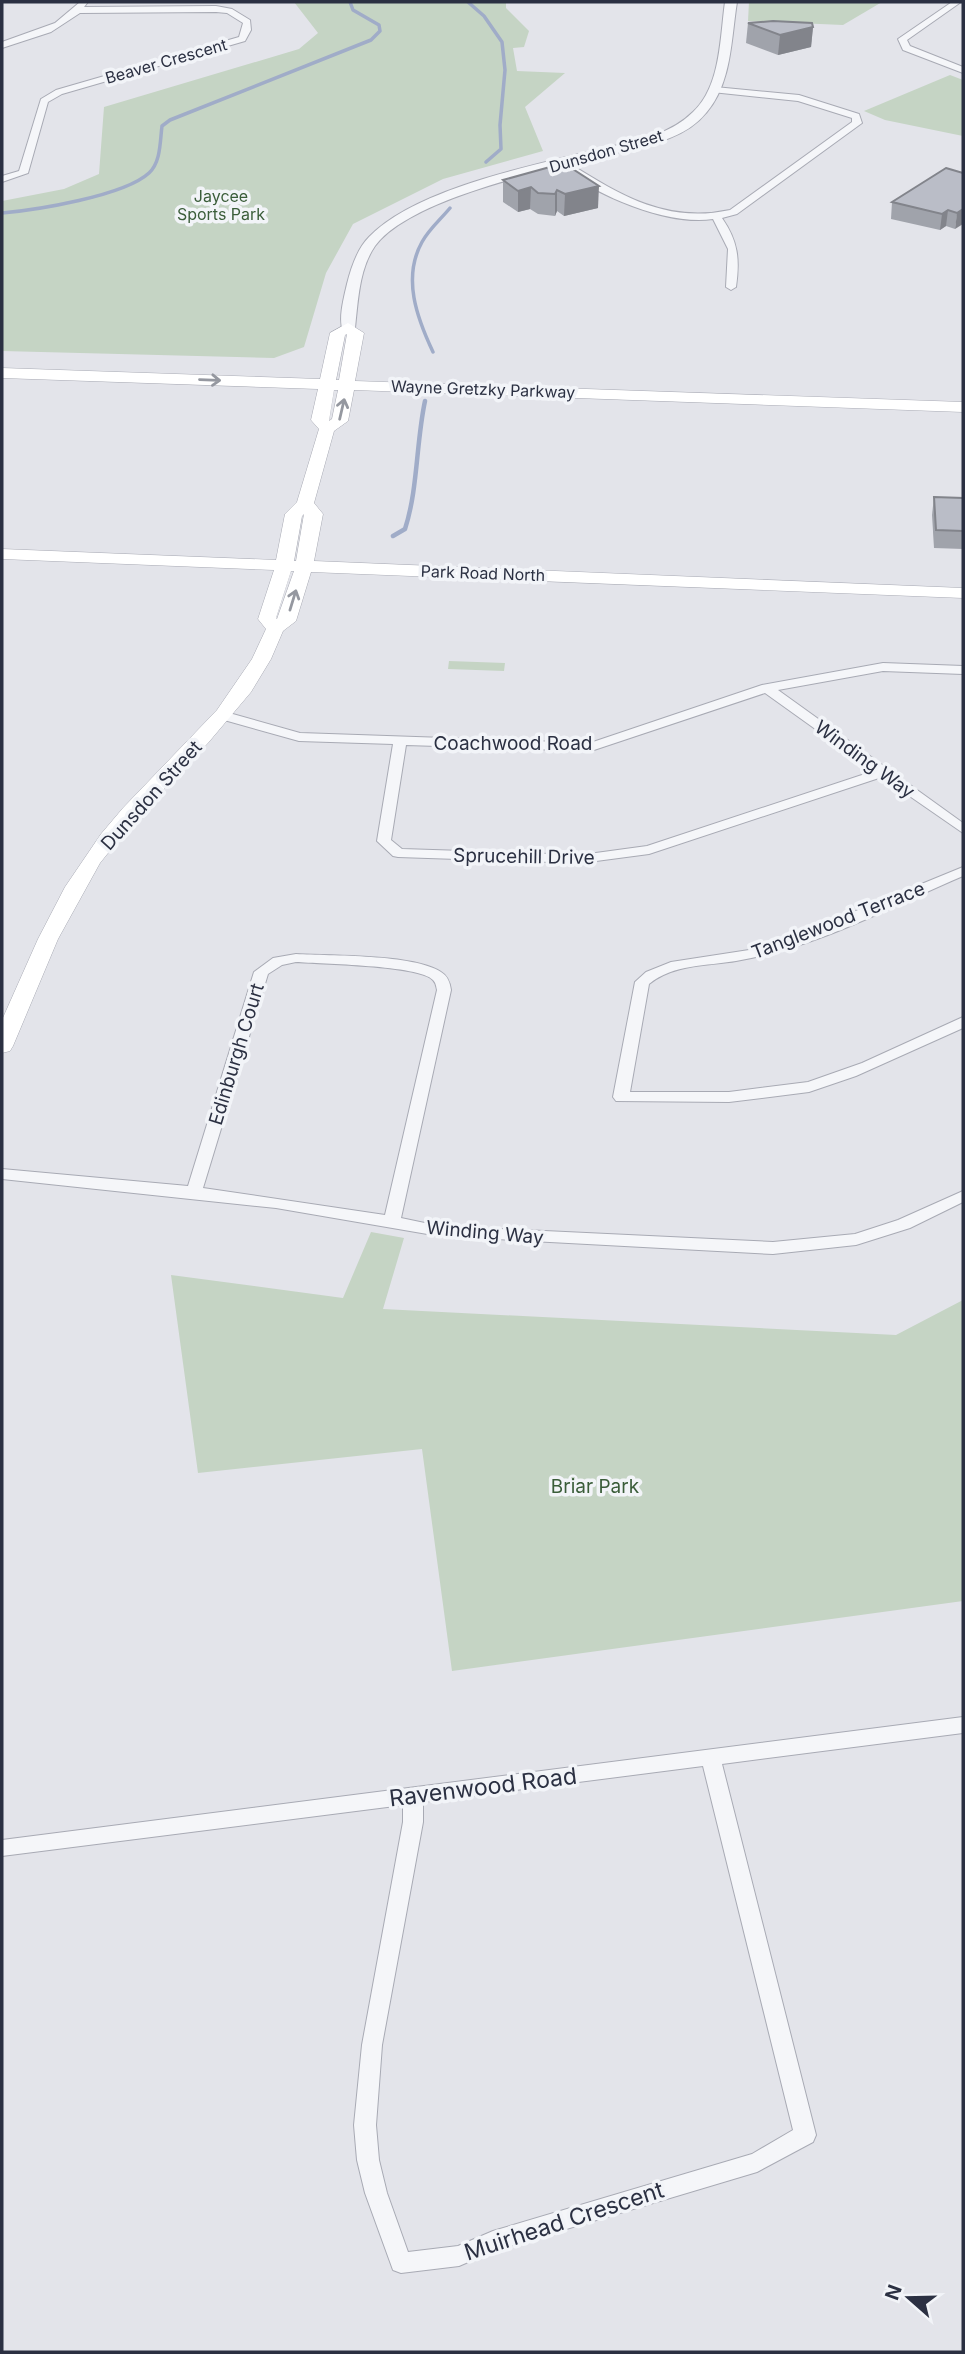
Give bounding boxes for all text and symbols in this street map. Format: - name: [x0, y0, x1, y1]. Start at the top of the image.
- street label: Beaver Crescent: [103, 34, 229, 88]
- street label: Dunsdon Street: [547, 125, 665, 177]
- park label: Jaycee Sports Park: [177, 186, 265, 224]
- one-way arrow: [199, 373, 222, 386]
- street label: Wayne Gretzky Parkway: [390, 376, 576, 402]
- one-way arrow: [337, 399, 350, 421]
- street label: Park Road North: [420, 561, 546, 585]
- one-way arrow: [288, 589, 301, 611]
- street label: Winding Way: [810, 715, 919, 804]
- street label: Coachwood Road: [433, 732, 593, 755]
- street label: Dunsdon Street: [96, 736, 207, 855]
- street label: Sprucehill Drive: [453, 844, 595, 869]
- street label: Tanglewood Terrace: [748, 877, 928, 964]
- street label: Edinburgh Court: [204, 980, 269, 1128]
- street label: Winding Way: [425, 1216, 545, 1249]
- park label: Briar Park: [551, 1475, 640, 1498]
- street label: Ravenwood Road: [388, 1762, 578, 1812]
- street label: Muirhead Crescent: [461, 2175, 668, 2266]
- north arrow: [874, 2263, 944, 2333]
- text: N: [880, 2282, 907, 2303]

